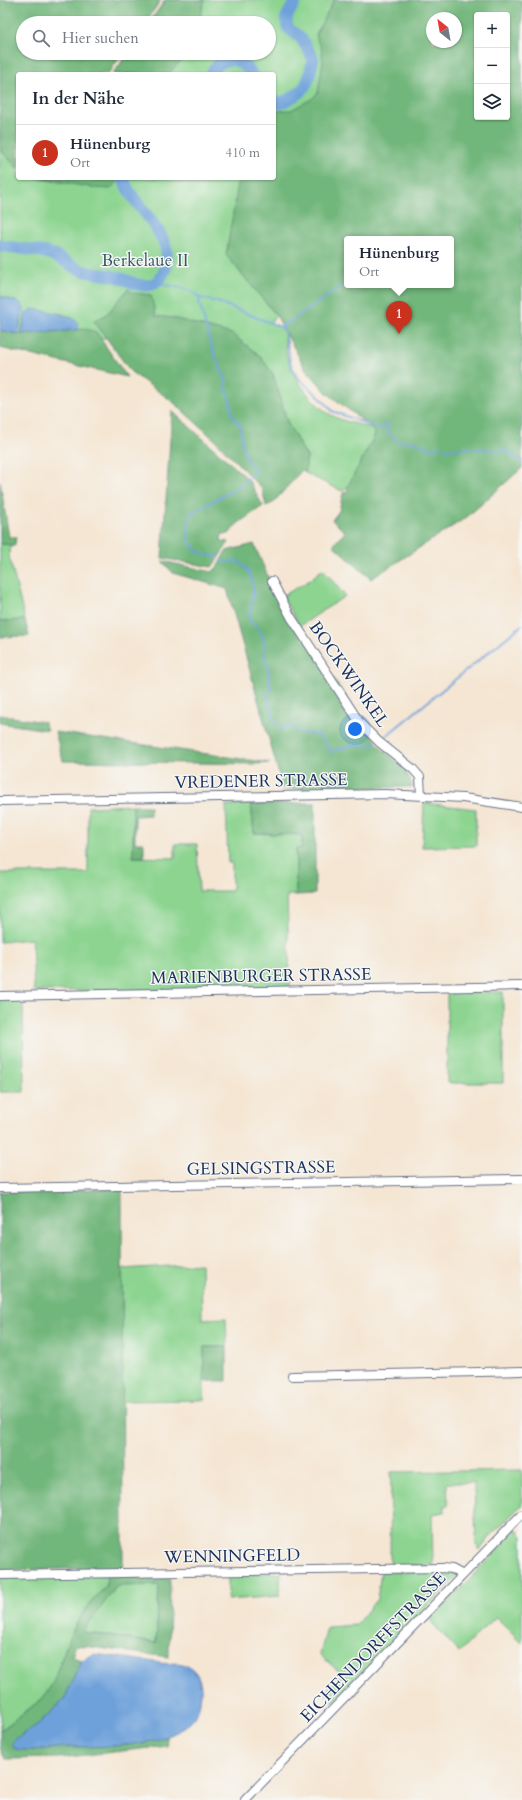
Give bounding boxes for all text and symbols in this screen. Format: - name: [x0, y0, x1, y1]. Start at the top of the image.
- north arrow: [426, 12, 462, 48]
- map controls: [474, 12, 510, 120]
- button: +: [474, 12, 510, 48]
- search box: [16, 16, 276, 60]
- icon: search: [30, 27, 52, 49]
- text: Hier suchen: [62, 28, 139, 48]
- button: −: [474, 48, 510, 84]
- button: layers: [474, 84, 510, 120]
- text: In der Nähe: [32, 87, 125, 110]
- text: Hünenburg: [70, 134, 150, 154]
- text: 1: [42, 144, 48, 162]
- text: 410 m: [226, 144, 260, 162]
- text: Ort: [70, 154, 90, 172]
- popup: [344, 236, 454, 288]
- text: Hünenburg: [359, 243, 439, 263]
- park label: Berkelaue II: [101, 249, 189, 272]
- text: Ort: [359, 263, 379, 281]
- pin: 1: [386, 301, 412, 334]
- street label: BOCKWINKEL: [304, 616, 395, 732]
- your location: [345, 719, 365, 739]
- street label: VREDENER STRASSE: [174, 768, 348, 794]
- street label: MARIENBURGER STRASSE: [151, 963, 371, 989]
- street label: GELSINGSTRASSE: [186, 1155, 336, 1181]
- street label: WENNINGFELD: [163, 1543, 301, 1569]
- street label: EICHENDORFFSTRASSE: [295, 1567, 451, 1727]

